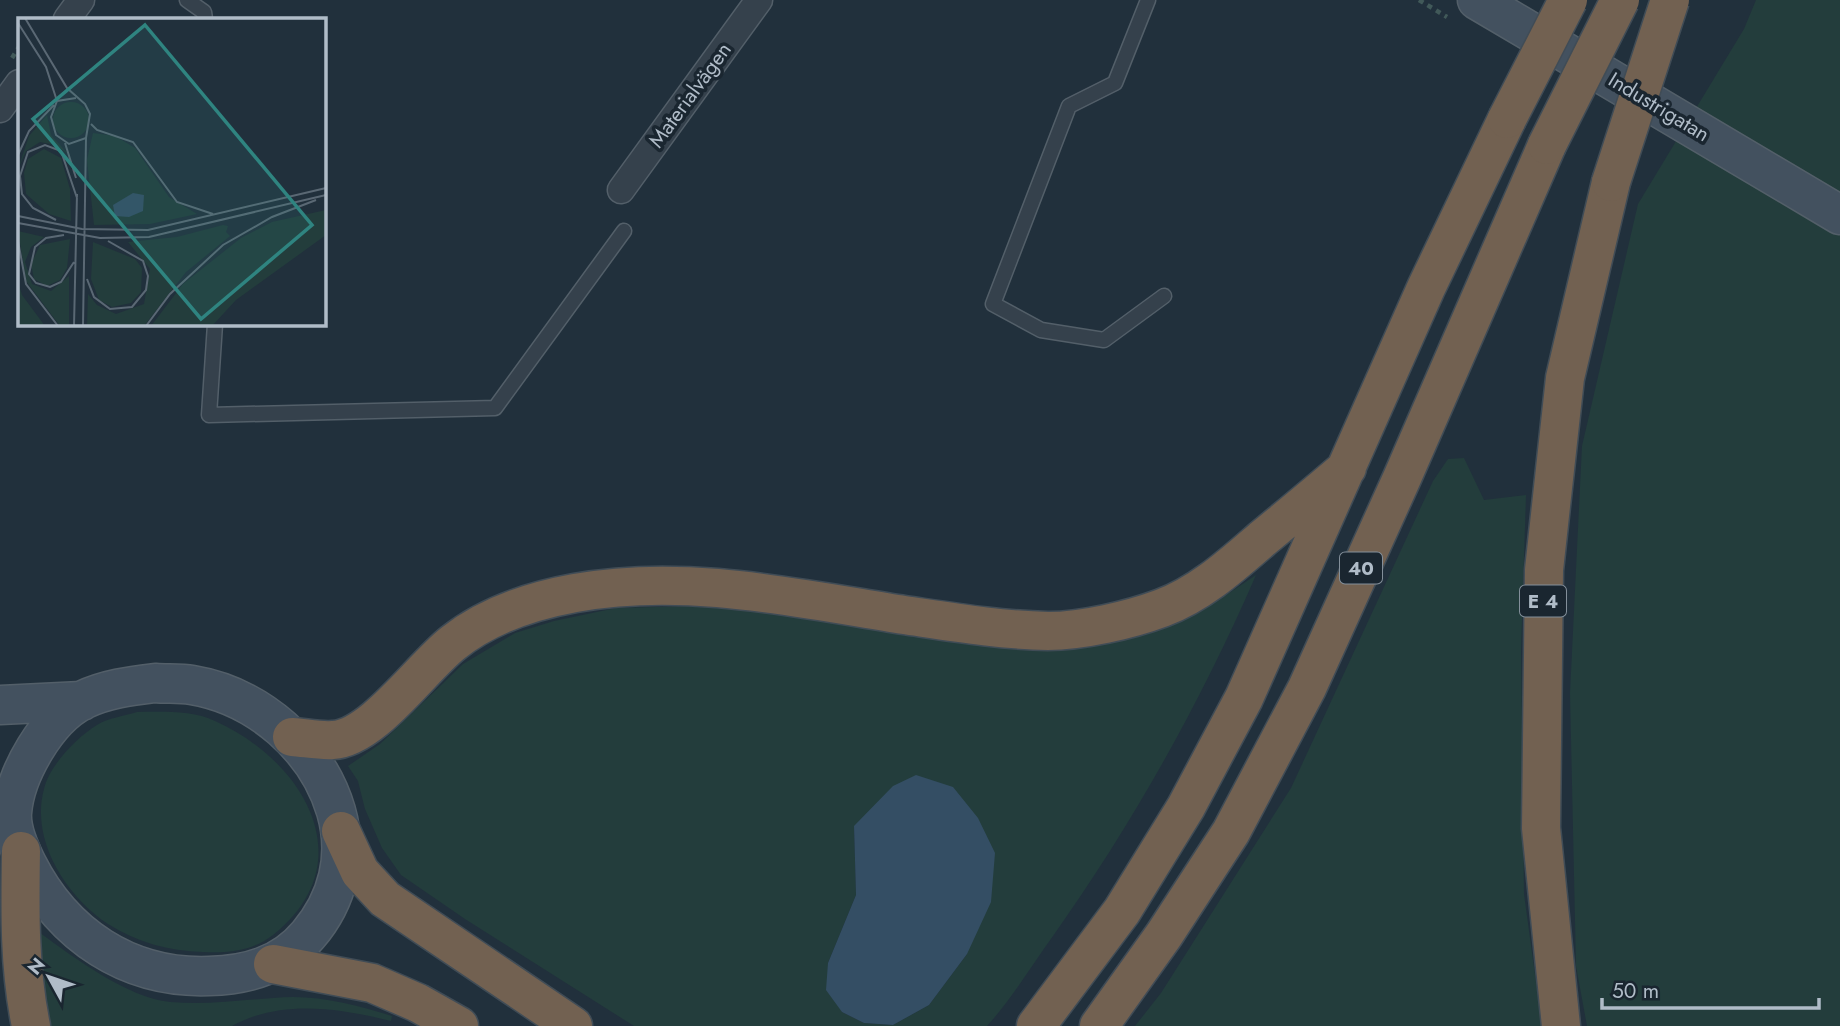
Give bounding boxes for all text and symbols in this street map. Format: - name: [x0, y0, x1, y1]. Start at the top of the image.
- inset map: [18, 18, 326, 326]
- street label: Materialvägen: [641, 36, 739, 154]
- street label: Industrigatan: [1603, 65, 1715, 149]
- road number: 40: [1340, 552, 1382, 583]
- road number: E 4: [1520, 586, 1566, 616]
- north arrow: [14, 942, 84, 1012]
- text: N: [21, 952, 52, 981]
- scale bar: [1602, 967, 1819, 1011]
- text: 50 m: [1612, 976, 1659, 1006]

